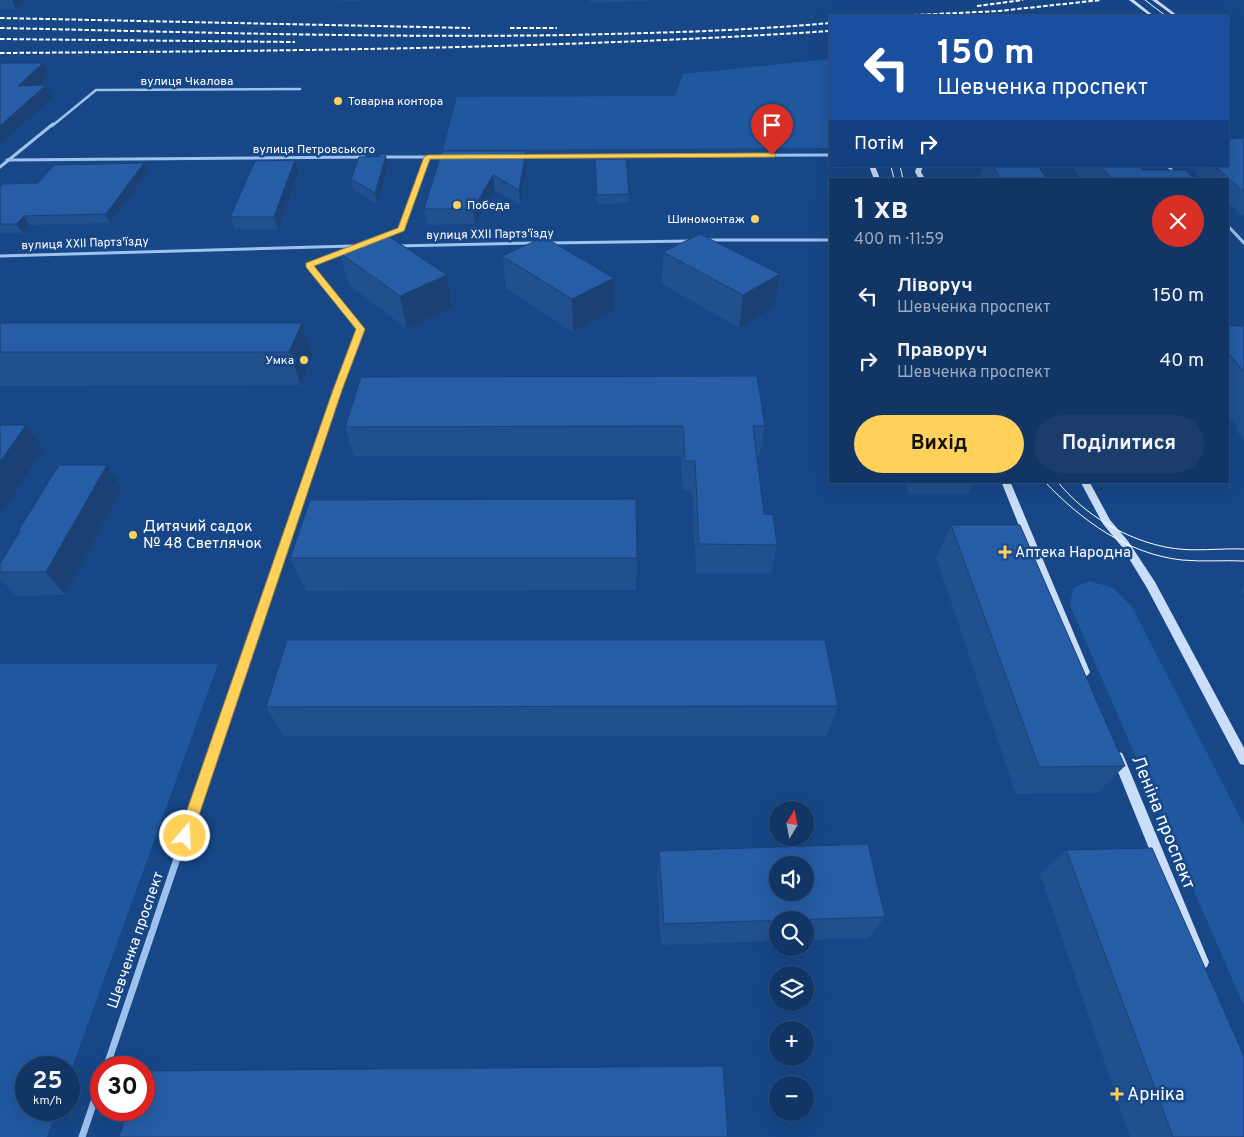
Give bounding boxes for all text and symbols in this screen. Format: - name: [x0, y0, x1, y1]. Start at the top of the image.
- text: 150 m: [937, 32, 1035, 76]
- icon: left: [854, 35, 919, 100]
- street label: вулиця Чкалова: [141, 74, 233, 90]
- text: Шевченка проспект: [937, 75, 1148, 102]
- place label: Товарна контора: [348, 94, 443, 110]
- marker: Товарна контора: [332, 95, 344, 107]
- pin: [751, 104, 793, 155]
- icon: arrive: [758, 111, 786, 139]
- icon: right: [914, 130, 942, 158]
- text: Потім: [854, 132, 904, 156]
- street label: вулиця Петровського: [253, 142, 376, 158]
- text: 1 хв: [854, 192, 909, 229]
- button: close: [1152, 195, 1204, 247]
- place label: Победа: [467, 198, 510, 214]
- marker: Победа: [451, 199, 463, 211]
- place label: Шиномонтаж: [667, 212, 745, 228]
- marker: Шиномонтаж: [749, 213, 761, 225]
- street label: вулиця XXII Партз'їзду: [426, 226, 554, 244]
- text: 400 m · 11:59: [854, 230, 944, 250]
- street label: вулиця XXII Партз'їзду: [21, 234, 149, 254]
- text: Ліворуч: [897, 274, 973, 298]
- icon: left: [854, 282, 882, 310]
- text: 150 m: [1152, 284, 1204, 308]
- text: Шевченка проспект: [897, 298, 1050, 318]
- text: Праворуч: [897, 339, 988, 363]
- icon: right: [854, 347, 882, 375]
- text: 40 m: [1159, 349, 1204, 373]
- place label: Умка: [265, 353, 294, 369]
- marker: Умка: [298, 354, 310, 366]
- text: Шевченка проспект: [897, 363, 1050, 383]
- button: Вихід: [854, 415, 1024, 473]
- button: Поділитися: [1034, 415, 1204, 473]
- place label: Дитячий садок № 48 Светлячок: [143, 518, 262, 554]
- marker: Дитячий садок № 48 Светлячок: [127, 529, 139, 541]
- place label: Аптека Народна: [1015, 544, 1131, 563]
- marker: Аптека Народна: [999, 546, 1011, 558]
- street label: Леніна проспект: [1125, 752, 1200, 893]
- north arrow: [769, 801, 814, 846]
- map controls: [769, 801, 814, 1121]
- position arrow: [158, 809, 210, 861]
- button: sound: [769, 856, 814, 901]
- street label: Шевченка проспект: [104, 869, 169, 1012]
- button: search: [769, 911, 814, 956]
- button: layers: [769, 966, 814, 1011]
- button: +: [769, 1021, 814, 1066]
- speed limit sign: 30: [90, 1056, 155, 1121]
- text: 25: [32, 1066, 63, 1098]
- button: −: [769, 1076, 814, 1121]
- place label: Арніка: [1127, 1084, 1184, 1107]
- marker: Арніка: [1111, 1088, 1123, 1100]
- text: km/h: [33, 1093, 62, 1109]

